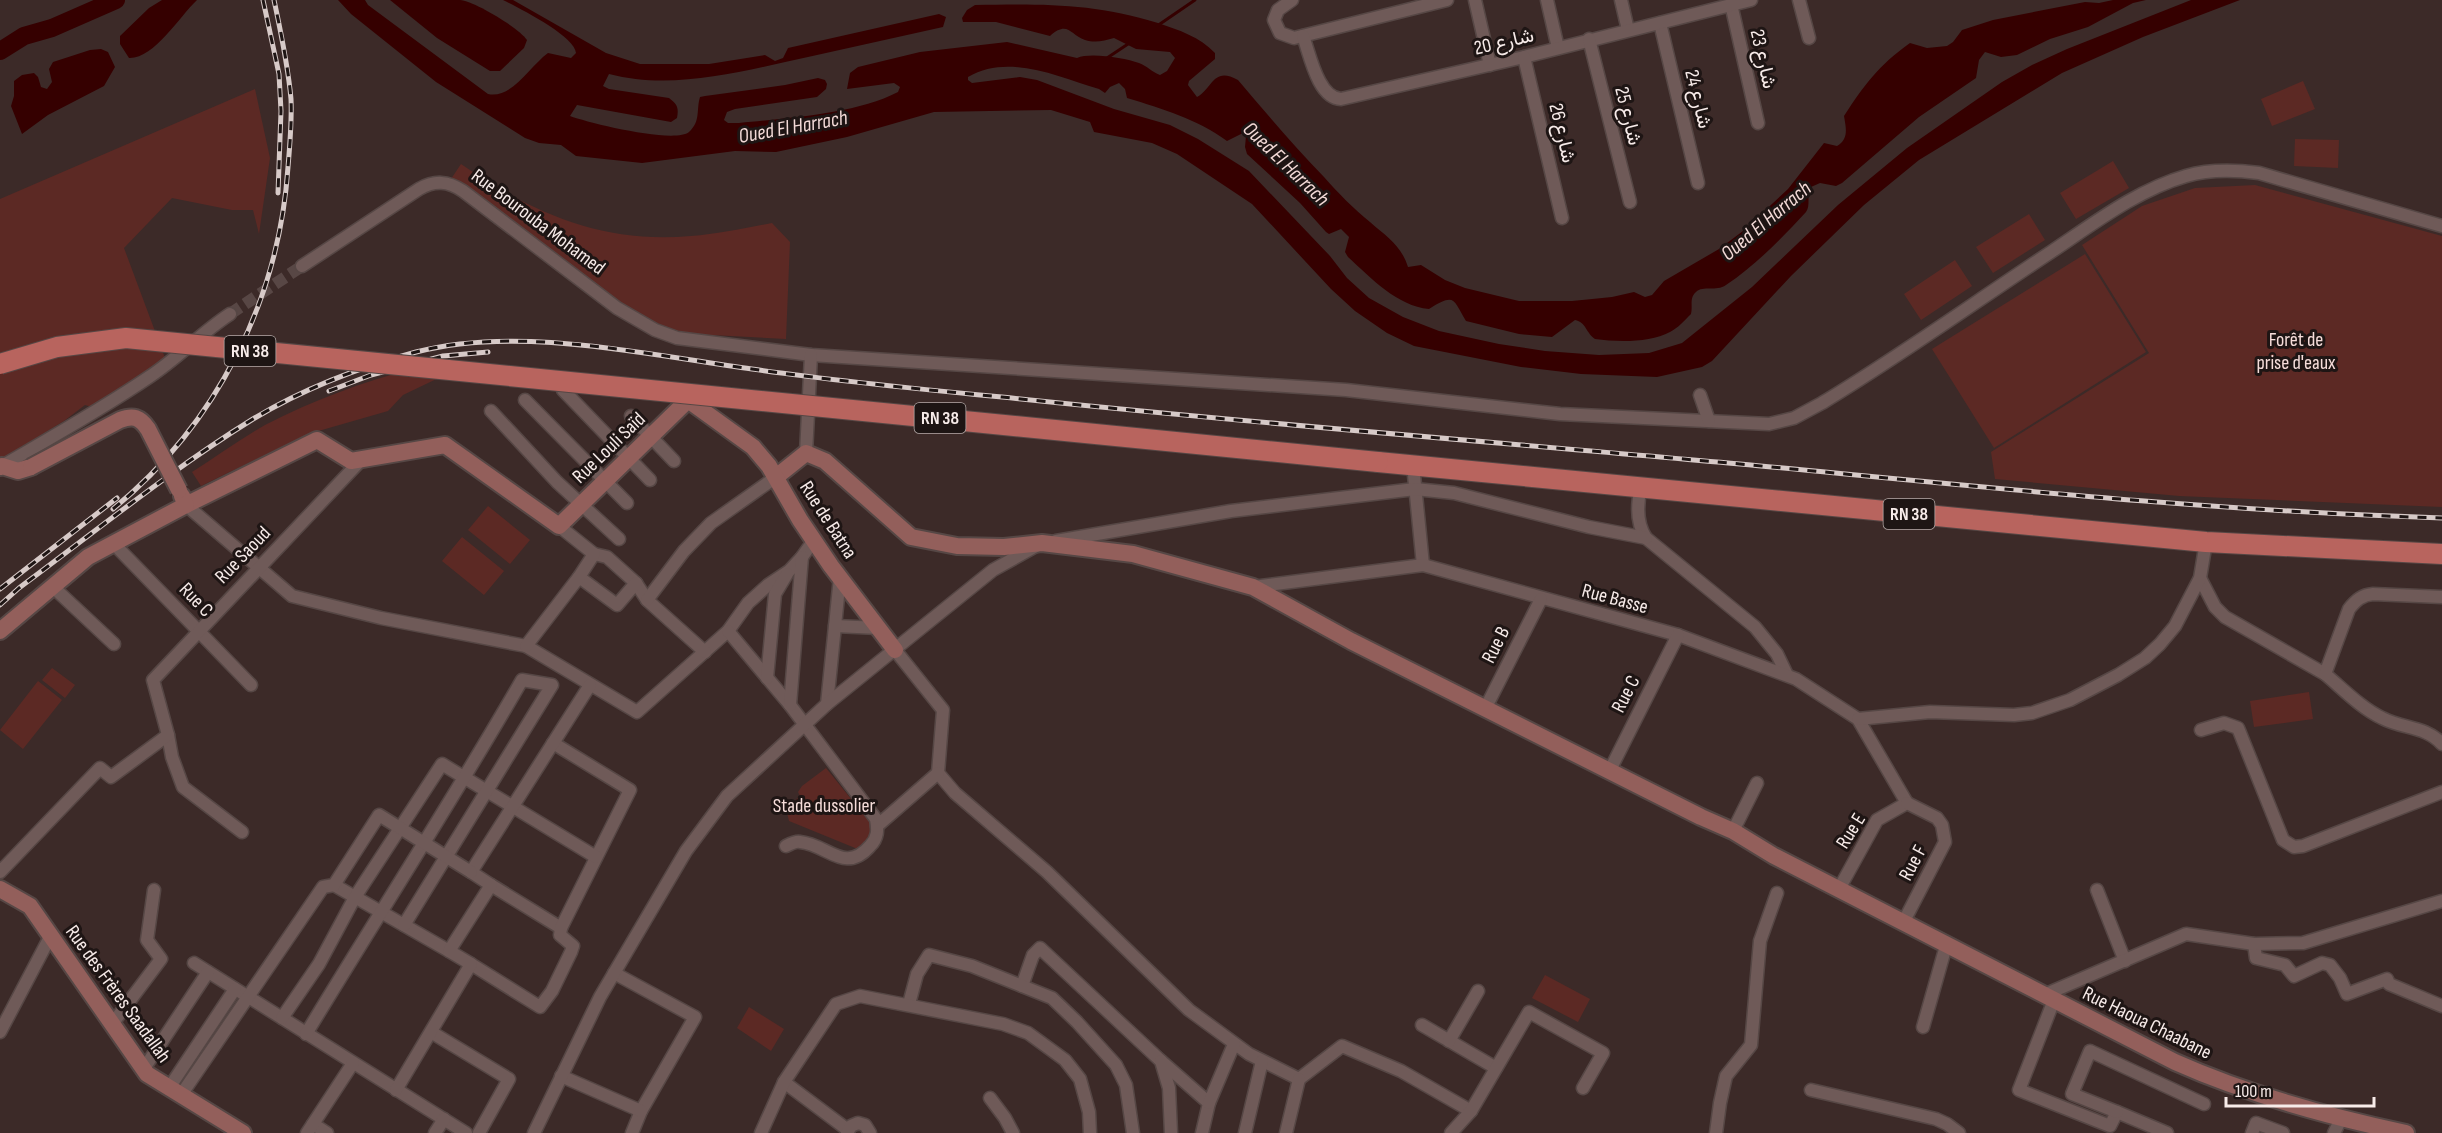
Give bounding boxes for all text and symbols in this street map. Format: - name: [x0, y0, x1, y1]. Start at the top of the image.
- street label: شارع 20: [1472, 23, 1536, 61]
- street label: شارع 23: [1744, 27, 1781, 91]
- street label: شارع 24: [1678, 67, 1717, 131]
- street label: شارع 25: [1608, 84, 1647, 148]
- street label: شارع 26: [1543, 101, 1580, 165]
- water label: Oued El Harrach: [736, 105, 850, 149]
- water label: Oued El Harrach: [1238, 117, 1335, 211]
- street label: Rue Bourouba Mohamed: [466, 164, 610, 280]
- water label: Oued El Harrach: [1716, 176, 1816, 266]
- park label: Forêt de prise d'eaux: [2256, 328, 2336, 375]
- road number: RN 38: [224, 336, 276, 366]
- road number: RN 38: [914, 403, 966, 433]
- street label: Rue Louli Saïd: [568, 407, 650, 489]
- street label: Rue de Batna: [794, 477, 862, 563]
- road number: RN 38: [1884, 499, 1934, 529]
- street label: Rue Saoud: [210, 521, 276, 589]
- street label: Rue C: [174, 578, 218, 622]
- street label: Rue Basse: [1579, 579, 1651, 619]
- street label: Rue B: [1477, 623, 1515, 667]
- street label: Rue C: [1607, 671, 1645, 717]
- park label: Stade dussolier: [773, 794, 876, 818]
- street label: Rue E: [1831, 809, 1871, 853]
- street label: Rue F: [1894, 841, 1932, 885]
- street label: Rue des Frères Saadallah: [60, 921, 176, 1067]
- street label: Rue Haoua Chaabane: [2079, 981, 2215, 1065]
- scale bar: [2226, 1070, 2374, 1108]
- text: 100 m: [2235, 1081, 2272, 1102]

